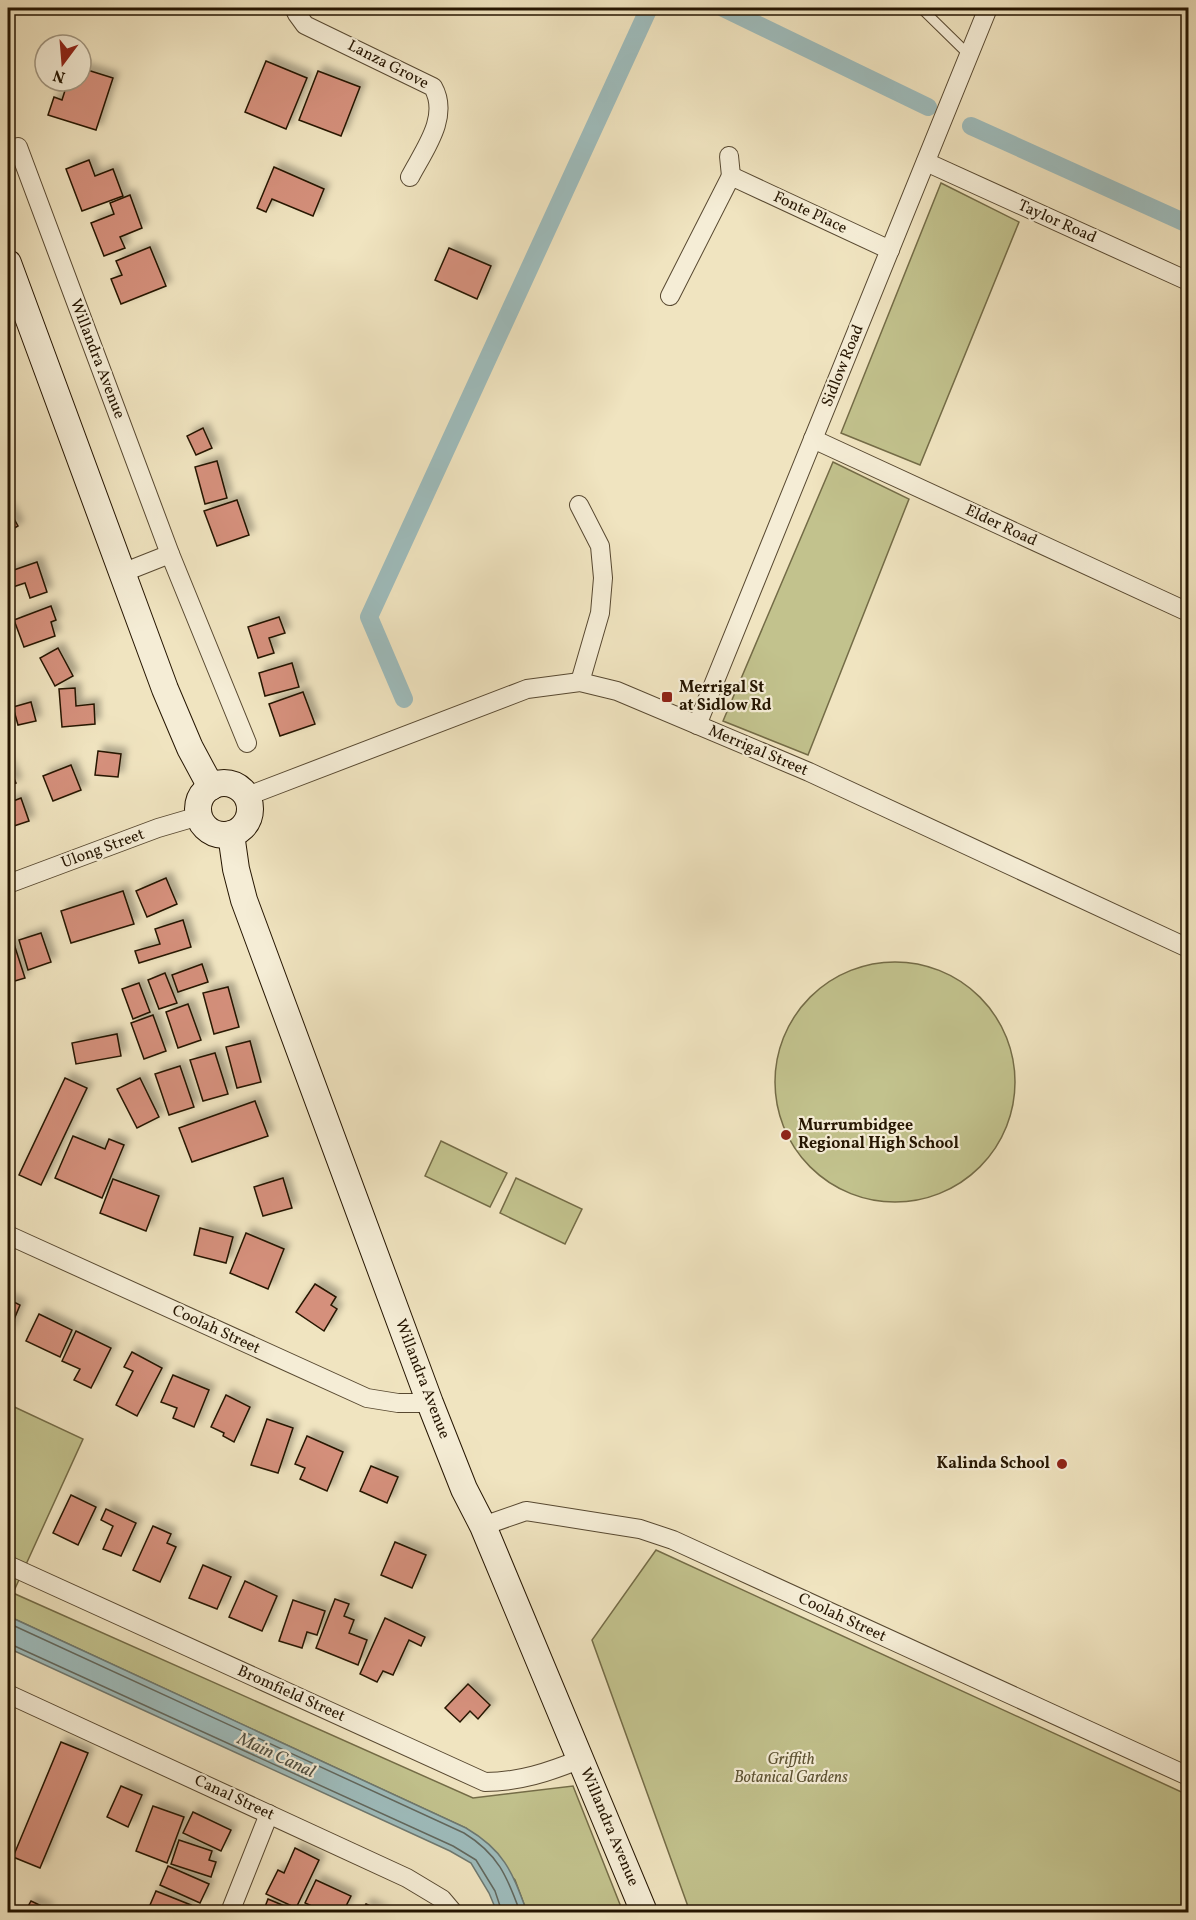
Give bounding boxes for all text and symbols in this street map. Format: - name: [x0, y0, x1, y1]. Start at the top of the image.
- north arrow: [33, 33, 93, 93]
- street label: Lanza Grove: [344, 35, 432, 95]
- text: N: [50, 63, 68, 88]
- street label: Fonte Place: [769, 186, 851, 240]
- street label: Taylor Road: [1014, 195, 1100, 249]
- street label: Willandra Avenue: [64, 296, 130, 422]
- street label: Sidlow Road: [816, 322, 870, 410]
- street label: Elder Road: [961, 500, 1041, 552]
- place label: Merrigal St at Sidlow Rd: [679, 677, 772, 717]
- marker: Merrigal St at Sidlow Rd: [660, 690, 674, 704]
- street label: Merrigal Street: [705, 720, 812, 782]
- street label: Ulong Street: [58, 824, 148, 874]
- place label: Murrumbidgee Regional High School: [798, 1115, 959, 1155]
- marker: Murrumbidgee Regional High School: [779, 1128, 793, 1142]
- street label: Coolah Street: [168, 1300, 264, 1360]
- street label: Willandra Avenue: [389, 1316, 455, 1442]
- place label: Kalinda School: [937, 1453, 1051, 1475]
- marker: Kalinda School: [1055, 1457, 1069, 1471]
- street label: Coolah Street: [794, 1588, 890, 1648]
- street label: Bromfield Street: [234, 1660, 349, 1728]
- water label: Main Canal: [232, 1727, 319, 1785]
- park label: Griffith Botanical Gardens: [734, 1749, 848, 1789]
- street label: Willandra Avenue: [574, 1764, 644, 1890]
- street label: Canal Street: [190, 1770, 278, 1826]

